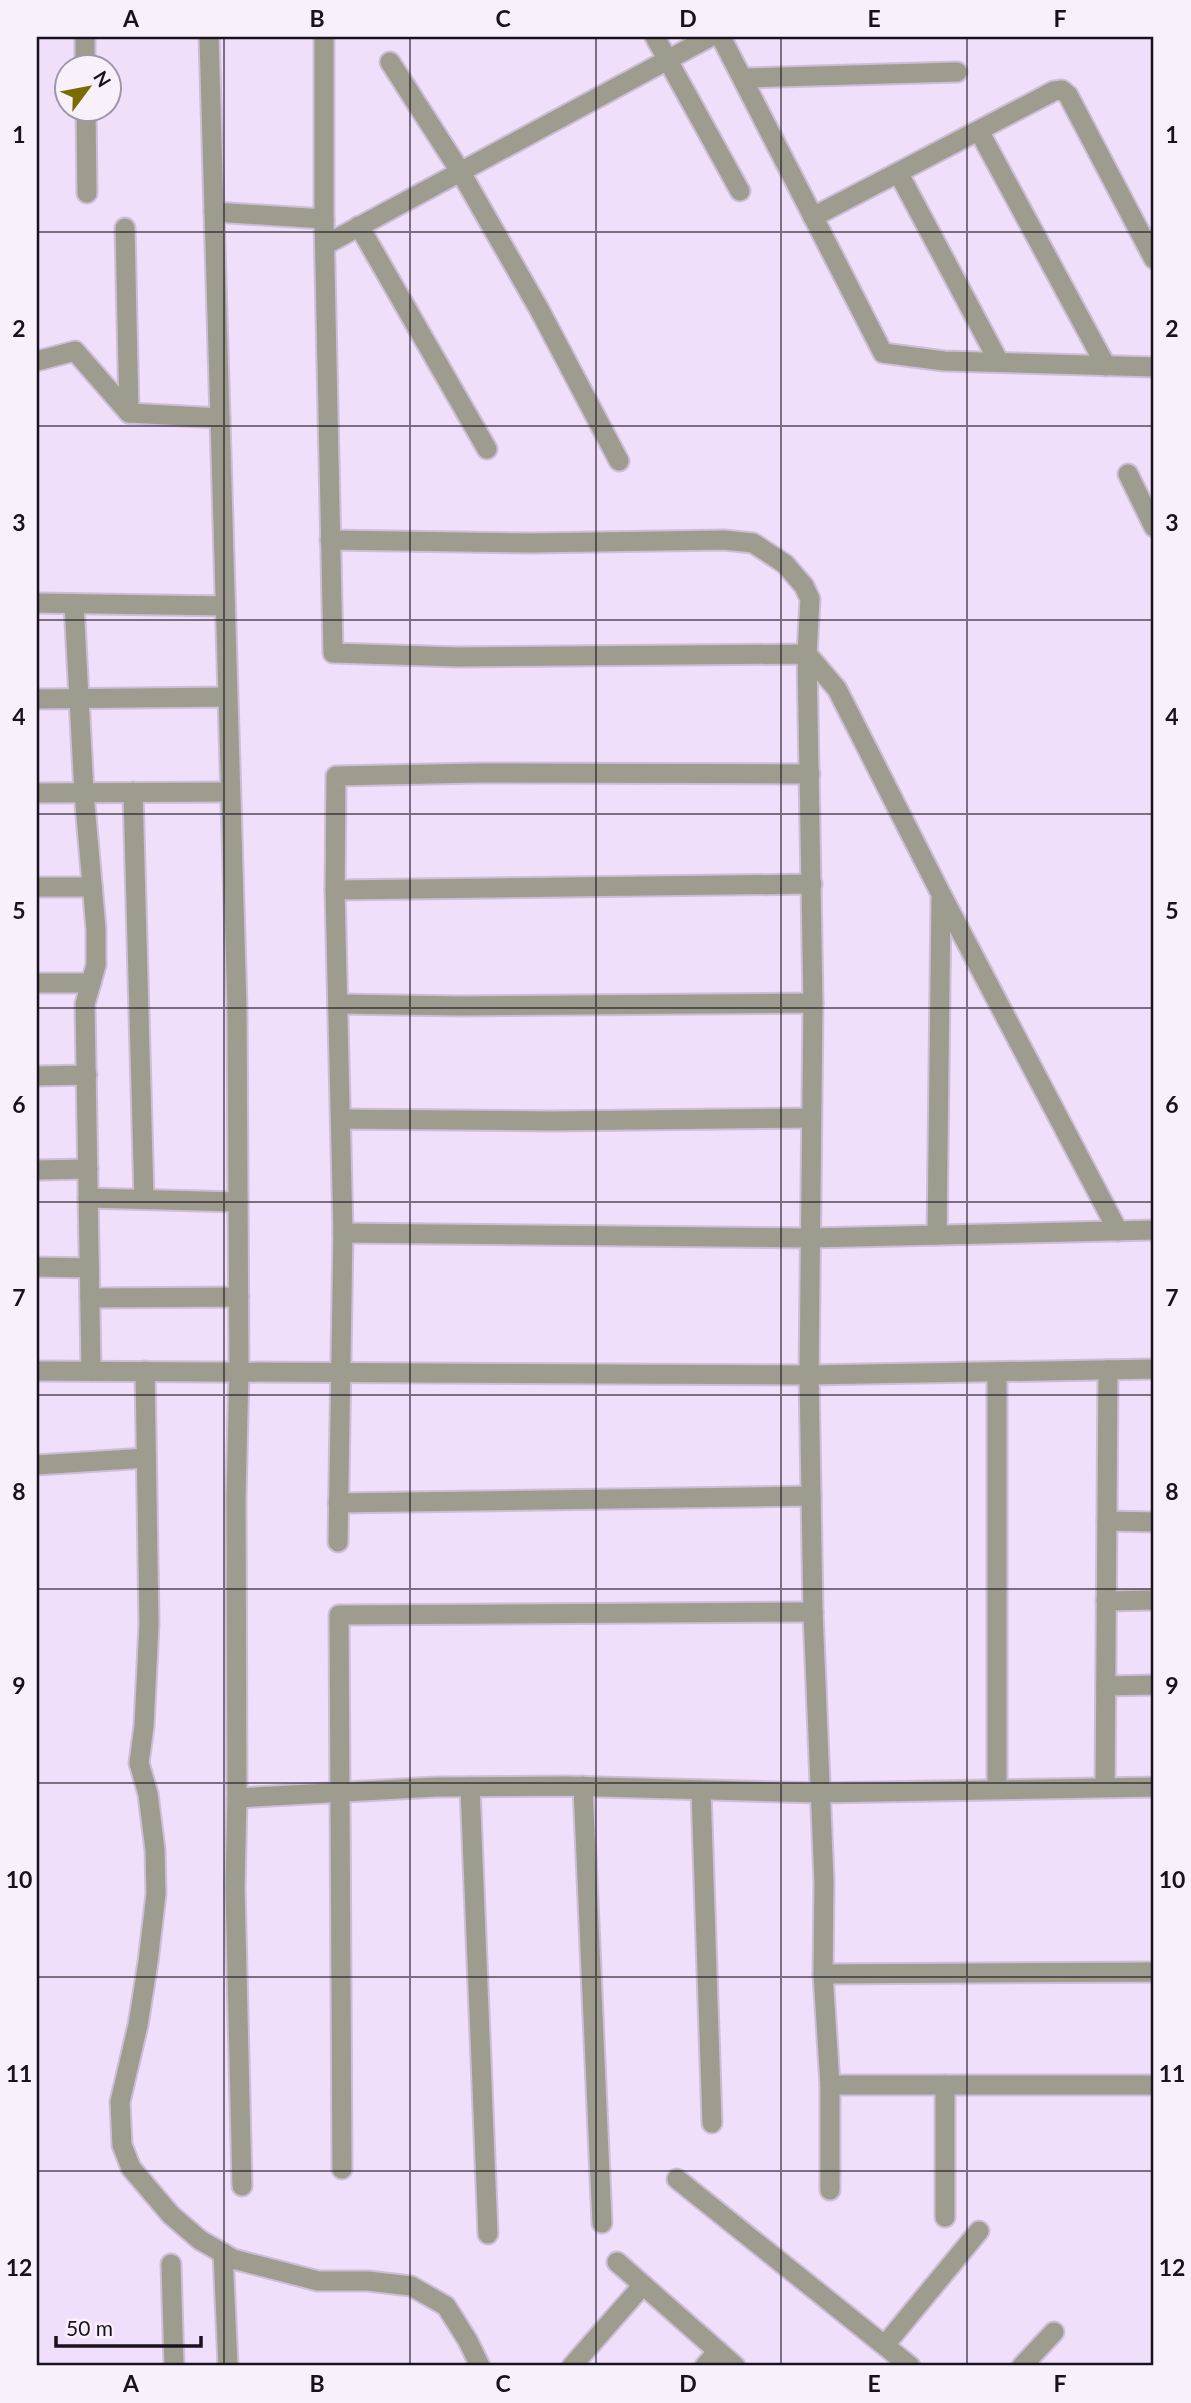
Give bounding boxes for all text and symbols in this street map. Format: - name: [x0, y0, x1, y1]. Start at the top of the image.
- text: A: [122, 4, 140, 32]
- text: B: [309, 4, 325, 32]
- text: C: [495, 4, 511, 32]
- text: D: [679, 4, 697, 32]
- text: E: [867, 4, 881, 32]
- text: F: [1053, 4, 1067, 32]
- north arrow: [52, 52, 122, 122]
- text: N: [89, 66, 116, 91]
- text: 1: [12, 120, 26, 148]
- text: 1: [1165, 120, 1179, 148]
- text: 2: [12, 314, 26, 342]
- text: 2: [1165, 314, 1179, 342]
- text: 3: [12, 508, 26, 536]
- text: 3: [1165, 508, 1179, 536]
- text: 4: [12, 702, 26, 730]
- text: 4: [1165, 702, 1179, 730]
- text: 5: [12, 896, 26, 924]
- text: 5: [1165, 896, 1179, 924]
- text: 6: [12, 1090, 26, 1118]
- text: 6: [1165, 1090, 1179, 1118]
- text: 7: [12, 1283, 26, 1311]
- text: 7: [1165, 1283, 1179, 1311]
- text: 8: [12, 1477, 26, 1505]
- text: 8: [1165, 1477, 1179, 1505]
- text: 9: [12, 1671, 26, 1699]
- text: 9: [1165, 1671, 1179, 1699]
- text: 10: [6, 1865, 32, 1893]
- text: 10: [1159, 1865, 1185, 1893]
- text: 11: [6, 2059, 32, 2087]
- text: 11: [1159, 2059, 1185, 2087]
- text: 12: [6, 2253, 32, 2281]
- text: 12: [1159, 2253, 1185, 2281]
- scale bar: [56, 2305, 201, 2349]
- text: 50 m: [66, 2315, 113, 2340]
- text: A: [122, 2369, 140, 2397]
- text: B: [309, 2369, 325, 2397]
- text: C: [495, 2369, 511, 2397]
- text: D: [679, 2369, 697, 2397]
- text: E: [867, 2369, 881, 2397]
- text: F: [1053, 2369, 1067, 2397]

